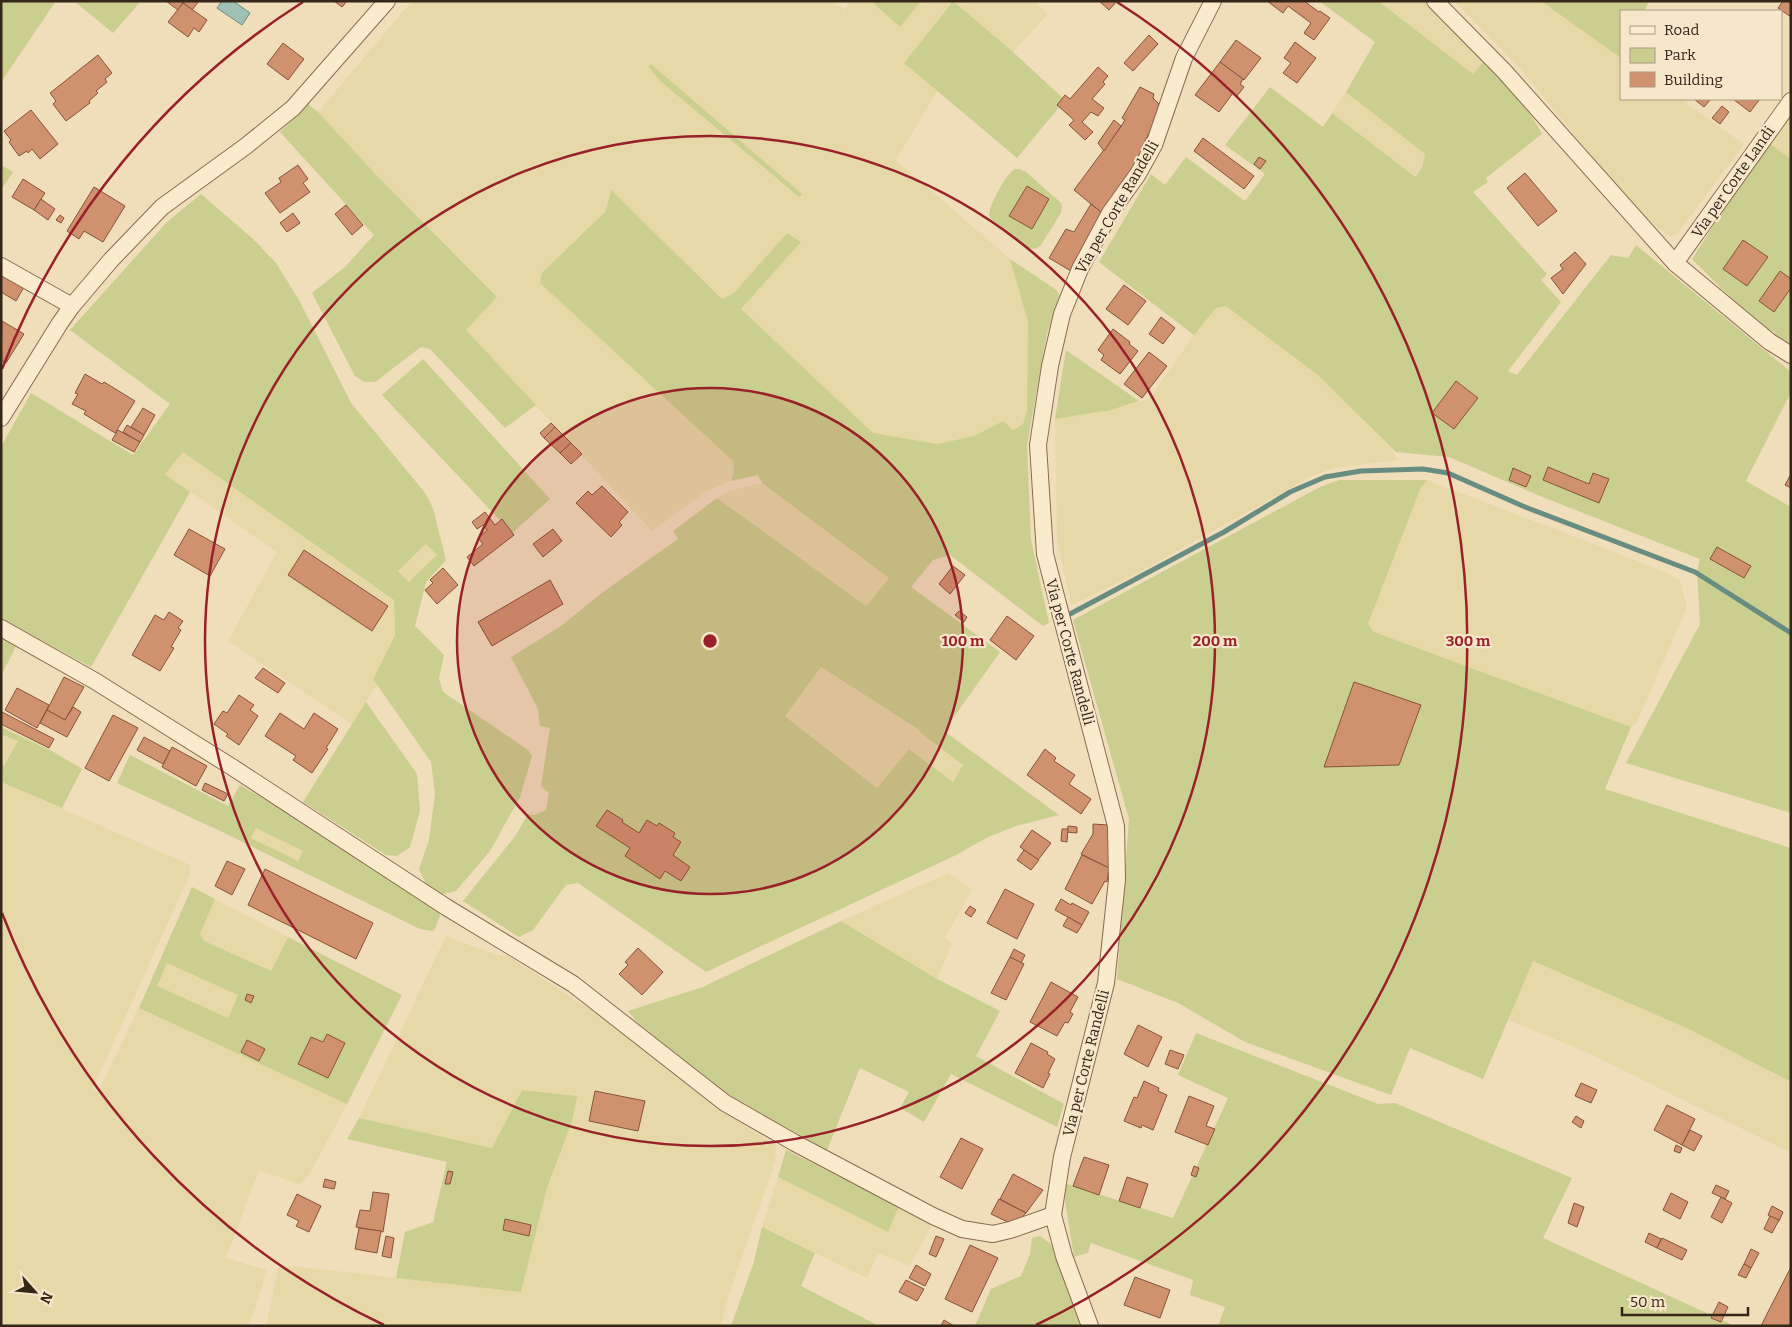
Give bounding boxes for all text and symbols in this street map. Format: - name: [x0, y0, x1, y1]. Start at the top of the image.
- legend: [1620, 10, 1782, 100]
- text: Road: [1664, 21, 1699, 39]
- text: Park: [1664, 46, 1696, 64]
- text: Building: [1664, 71, 1723, 89]
- street label: Via per Corte Landi: [1688, 122, 1779, 241]
- street label: Via per Corte Randelli: [1072, 137, 1163, 277]
- street label: Via per Corte Randelli: [1042, 577, 1098, 727]
- centre of rings: [701, 632, 719, 650]
- text: 100 m: [942, 632, 985, 650]
- text: 200 m: [1193, 632, 1238, 650]
- text: 300 m: [1446, 632, 1491, 650]
- street label: Via per Corte Randelli: [1059, 987, 1113, 1138]
- north arrow: [10, 1267, 60, 1317]
- scale bar: [1622, 1284, 1748, 1316]
- text: N: [36, 1289, 56, 1307]
- text: 50 m: [1630, 1293, 1666, 1311]

